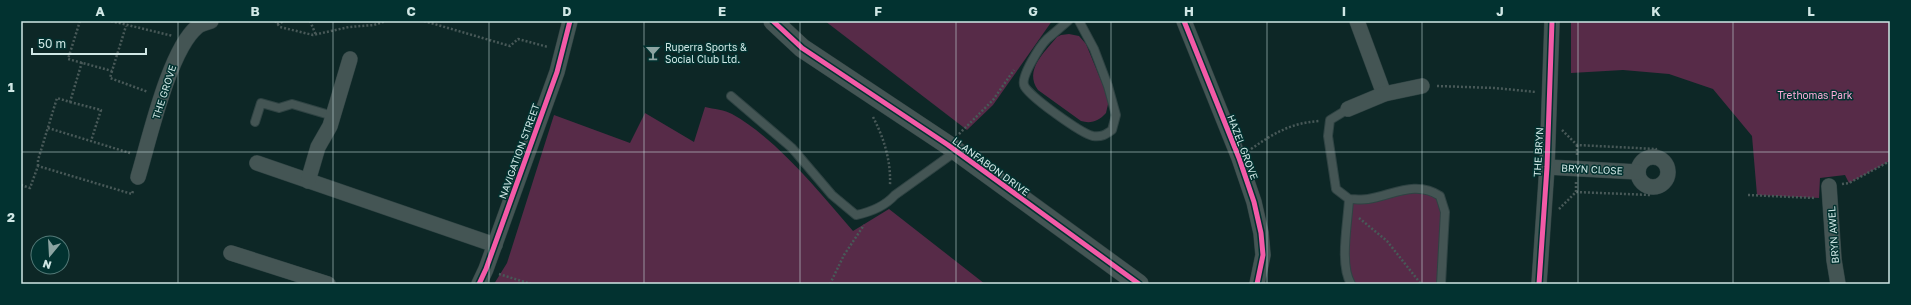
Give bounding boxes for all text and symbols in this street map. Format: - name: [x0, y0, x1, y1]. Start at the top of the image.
- text: A: [95, 3, 105, 19]
- text: B: [250, 3, 260, 19]
- text: C: [406, 3, 416, 19]
- text: D: [562, 3, 572, 19]
- text: E: [718, 3, 726, 19]
- text: F: [874, 3, 882, 19]
- text: G: [1028, 3, 1038, 19]
- text: H: [1184, 3, 1194, 19]
- text: I: [1342, 3, 1346, 19]
- text: J: [1496, 3, 1504, 19]
- text: K: [1651, 3, 1661, 19]
- text: L: [1807, 3, 1815, 19]
- scale bar: [32, 30, 146, 56]
- text: 50 m: [38, 36, 66, 51]
- place label: Ruperra Sports & Social Club Ltd.: [665, 41, 747, 65]
- bar icon: Ruperra Sports & Social Club Ltd.: [644, 44, 662, 62]
- street label: THE GROVE: [150, 63, 178, 121]
- text: 1: [8, 79, 15, 95]
- park label: Trethomas Park: [1778, 89, 1853, 101]
- street label: NAVIGATION STREET: [496, 102, 542, 200]
- street label: HAZEL GROVE: [1225, 113, 1261, 181]
- street label: THE BRYN: [1531, 127, 1545, 177]
- street label: LLANFABON DRIVE: [950, 134, 1032, 198]
- street label: BRYN CLOSE: [1561, 161, 1623, 177]
- street label: BRYN AWEL: [1825, 206, 1841, 264]
- text: 2: [7, 209, 15, 225]
- north arrow: [30, 235, 70, 275]
- text: N: [41, 258, 53, 272]

